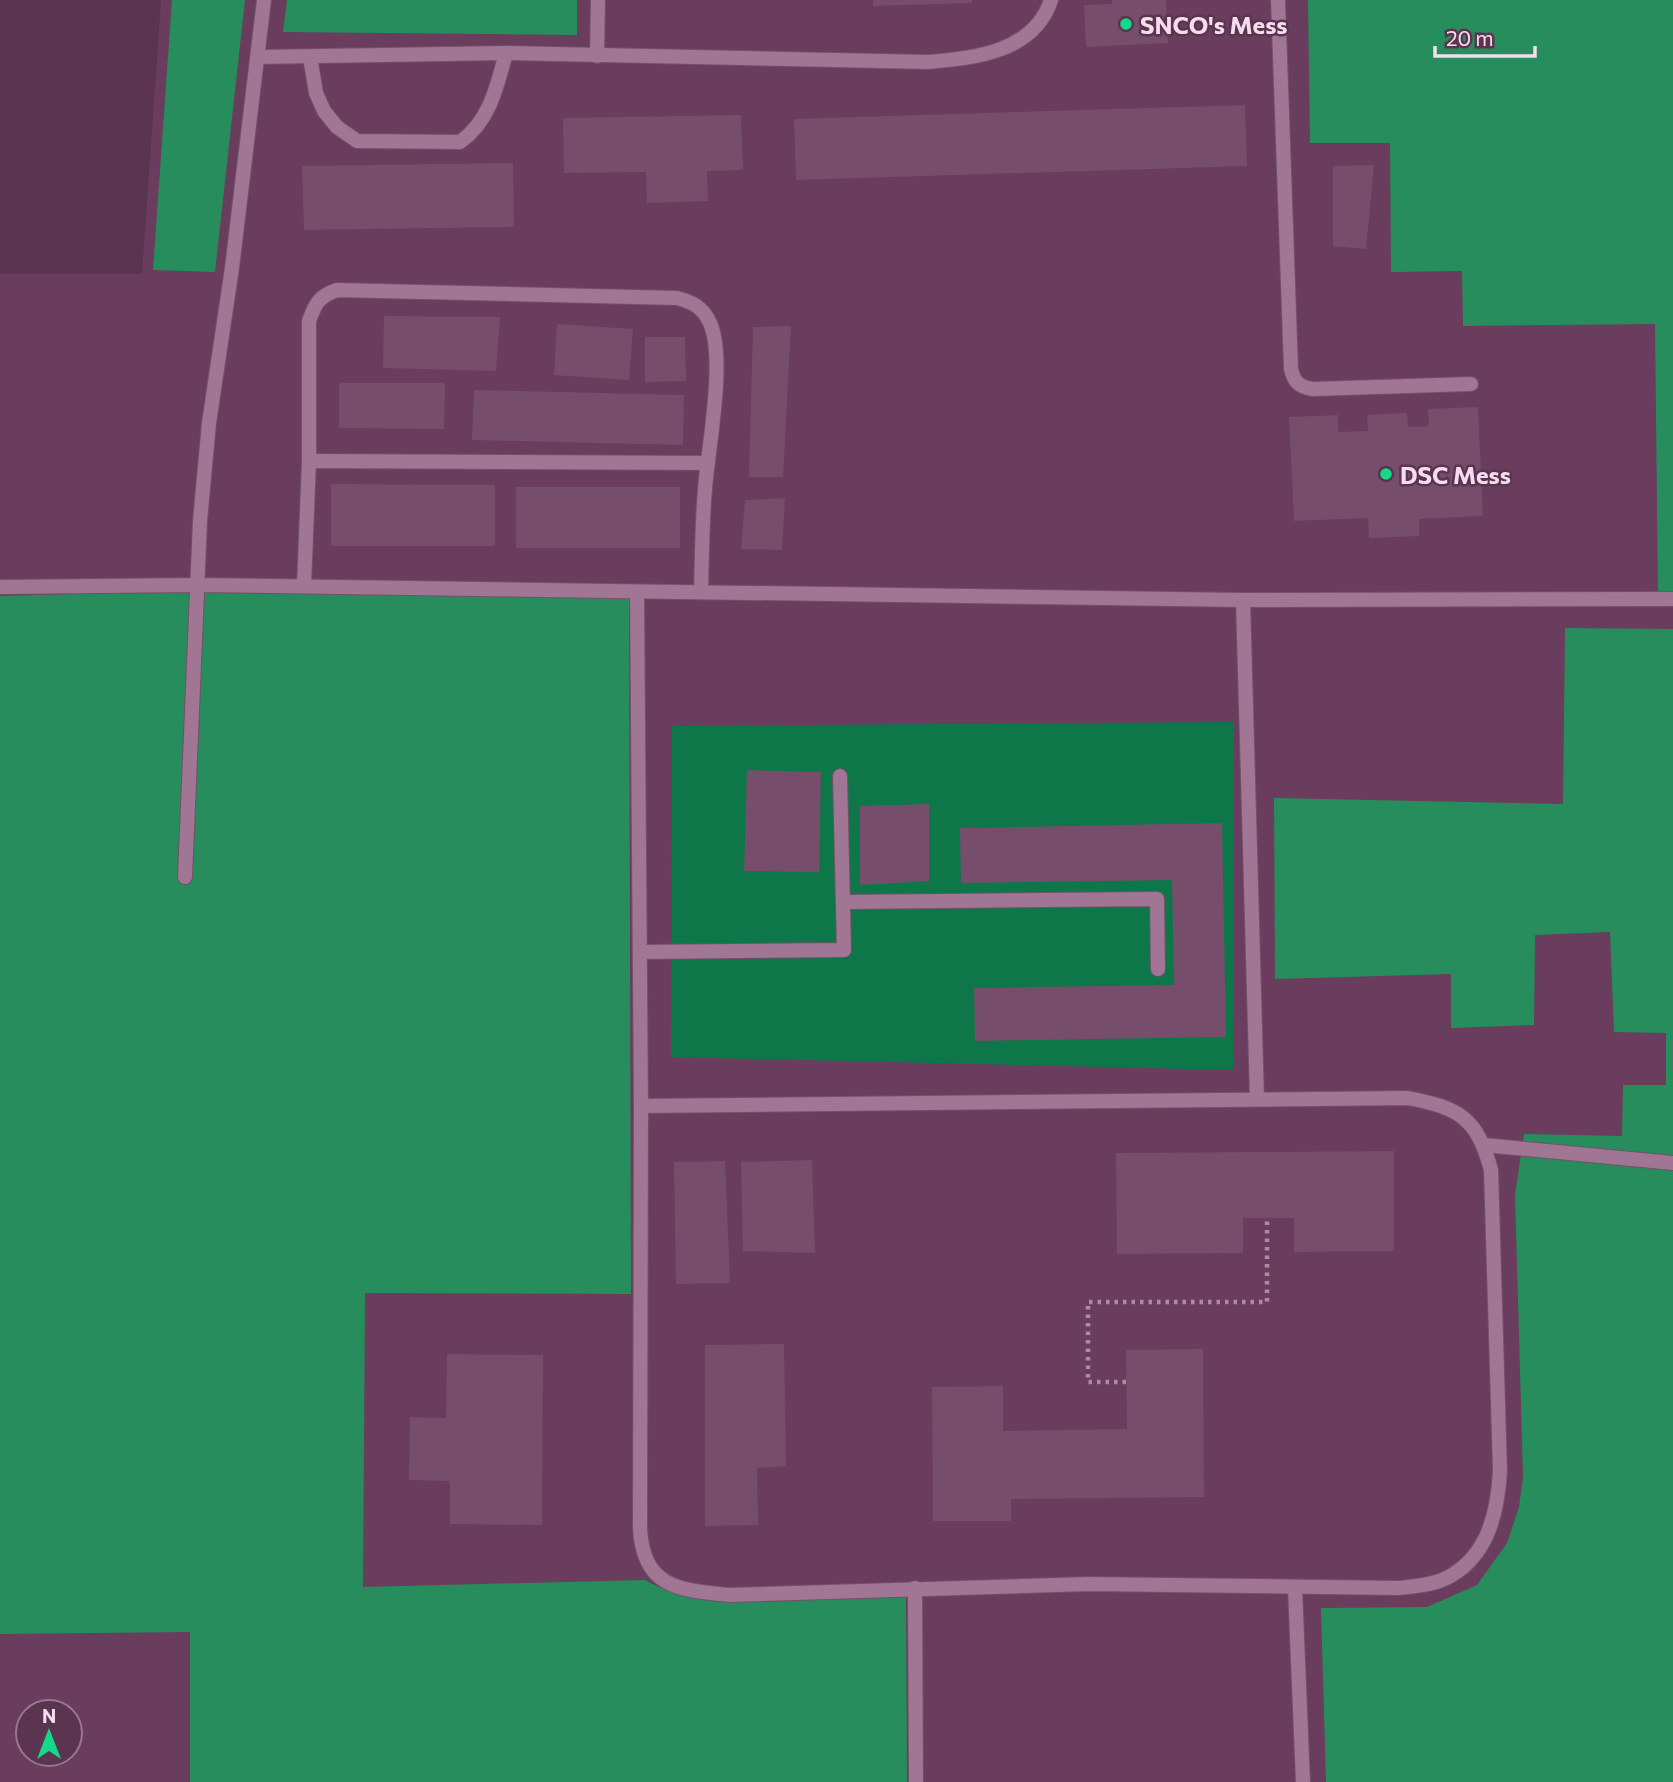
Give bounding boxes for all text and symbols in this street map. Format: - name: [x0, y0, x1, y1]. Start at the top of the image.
- place label: SNCO's Mess: [1140, 10, 1287, 39]
- scale bar: [1435, 14, 1535, 58]
- marker: SNCO's Mess: [1118, 16, 1134, 32]
- text: 20 m: [1446, 25, 1494, 50]
- place label: DSC Mess: [1400, 460, 1511, 489]
- marker: DSC Mess: [1378, 466, 1394, 482]
- north arrow: [14, 1698, 84, 1768]
- text: N: [42, 1704, 56, 1727]

